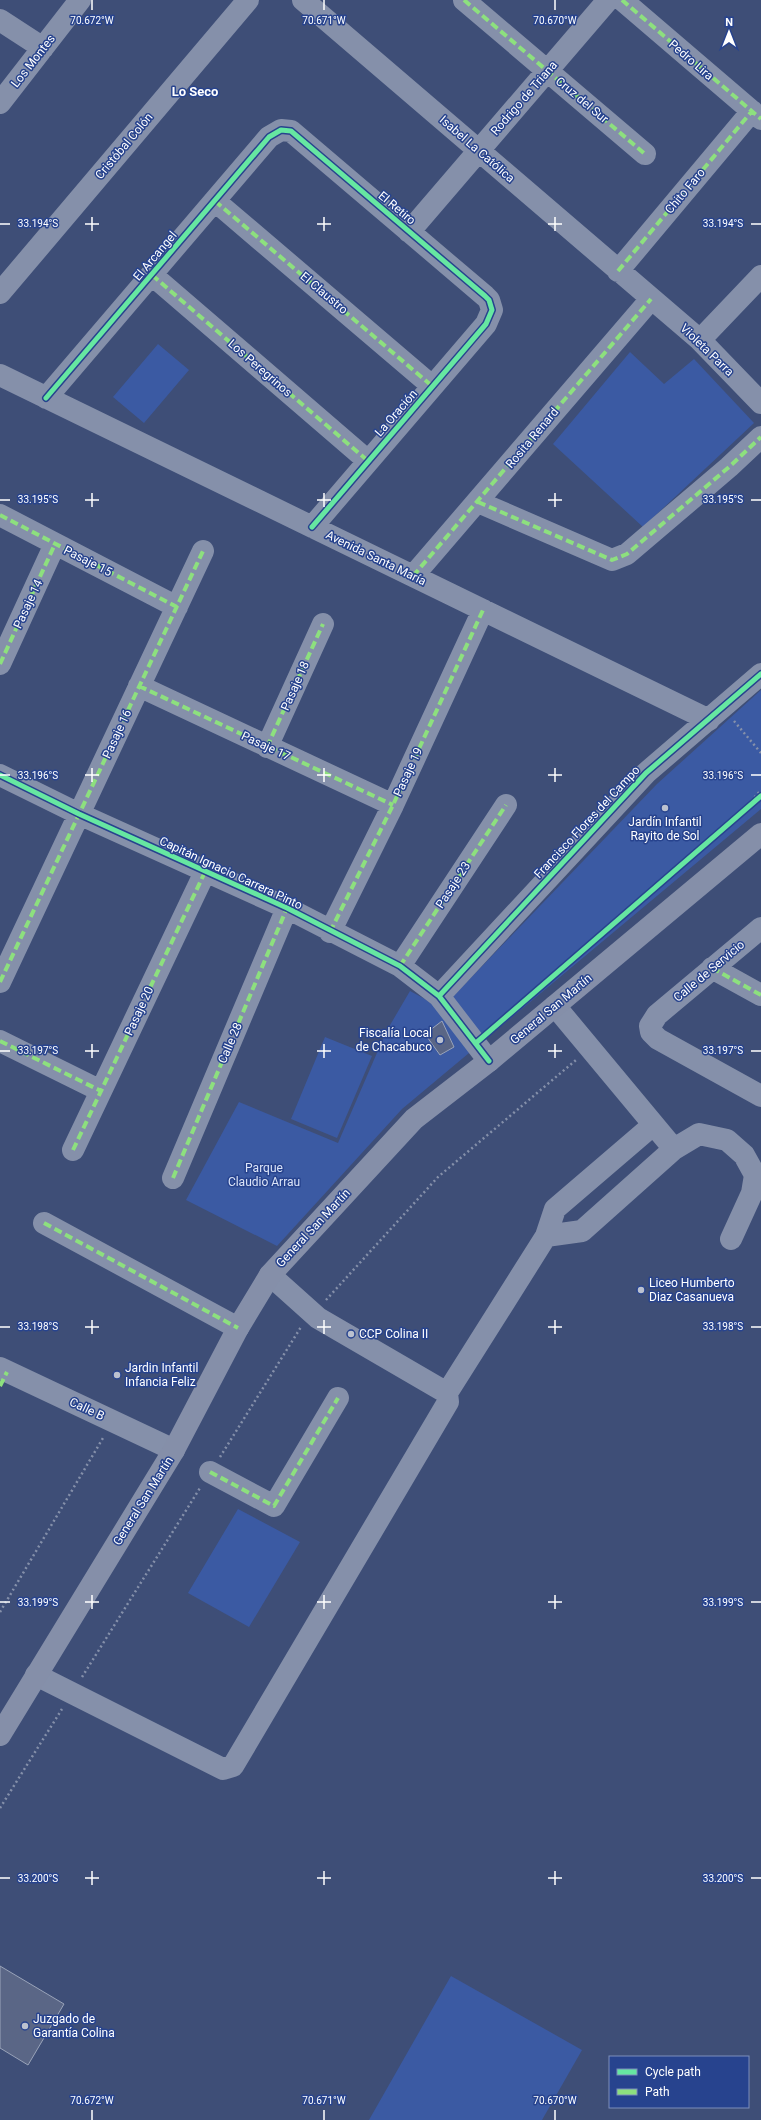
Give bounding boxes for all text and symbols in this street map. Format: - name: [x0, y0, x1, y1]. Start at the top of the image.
- north arrow: [709, 12, 749, 52]
- text: 70.672°W: [70, 15, 114, 26]
- text: 70.671°W: [302, 15, 346, 26]
- text: 70.670°W: [533, 15, 577, 26]
- text: N: [725, 16, 733, 29]
- street label: Los Montes: [8, 32, 58, 90]
- street label: Pedro Lira: [666, 37, 716, 83]
- street label: Rodrigo de Triana: [488, 58, 560, 138]
- street label: Cruz del Sur: [553, 74, 611, 126]
- district label: Lo Seco: [172, 84, 218, 99]
- street label: Cristóbal Colón: [92, 110, 156, 182]
- street label: Isabel La Católica: [437, 113, 517, 185]
- street label: Chito Faro: [662, 165, 708, 216]
- street label: El Retiro: [376, 188, 419, 228]
- text: 33.194°S: [18, 218, 58, 229]
- text: 33.194°S: [703, 218, 743, 229]
- street label: El Arcangel: [130, 229, 180, 283]
- street label: El Claustro: [297, 269, 351, 317]
- street label: Violeta Parra: [677, 321, 737, 379]
- street label: Los Peregrinos: [225, 336, 295, 400]
- street label: La Oración: [372, 387, 420, 439]
- street label: Rosita Renard: [503, 405, 561, 471]
- text: 33.195°S: [18, 494, 58, 505]
- text: 33.195°S: [703, 494, 743, 505]
- street label: Avenida Santa María: [324, 528, 428, 588]
- street label: Pasaje 15: [61, 543, 115, 579]
- street label: Pasaje 14: [11, 577, 46, 631]
- street label: Pasaje 18: [278, 659, 312, 713]
- street label: Pasaje 16: [100, 707, 135, 761]
- street label: Pasaje 17: [239, 729, 293, 764]
- street label: Pasaje 19: [391, 745, 425, 799]
- street label: Francisco Flores del Campo: [531, 763, 643, 881]
- text: 33.196°S: [18, 770, 58, 781]
- text: 33.196°S: [703, 770, 743, 781]
- marker: Jardín Infantil Rayito de Sol: [660, 803, 670, 813]
- place label: Jardín Infantil Rayito de Sol: [628, 815, 702, 843]
- street label: Capitán Ignacio Carrera Pinto: [157, 834, 305, 912]
- street label: Pasaje 23: [433, 859, 473, 911]
- street label: Calle de Servicio: [671, 937, 747, 1005]
- street label: General San Martín: [507, 971, 595, 1047]
- street label: Pasaje 20: [122, 984, 157, 1038]
- street label: Calle 28: [215, 1020, 245, 1066]
- place label: Fiscalía Local de Chacabuco: [356, 1026, 432, 1054]
- marker: Fiscalía Local de Chacabuco: [435, 1035, 445, 1045]
- text: 33.197°S: [18, 1045, 58, 1056]
- text: 33.197°S: [703, 1045, 743, 1056]
- park label: Parque Claudio Arrau: [228, 1161, 300, 1189]
- street label: General San Martín: [273, 1186, 353, 1270]
- place label: Liceo Humberto Diaz Casanueva: [649, 1276, 735, 1304]
- marker: Liceo Humberto Diaz Casanueva: [636, 1285, 646, 1295]
- text: 33.198°S: [18, 1321, 58, 1332]
- text: 33.198°S: [703, 1321, 743, 1332]
- place label: CCP Colina II: [359, 1327, 428, 1341]
- marker: CCP Colina II: [346, 1329, 356, 1339]
- place label: Jardin Infantil Infancia Feliz: [125, 1361, 198, 1389]
- marker: Jardin Infantil Infancia Feliz: [112, 1370, 122, 1380]
- street label: Calle B: [67, 1395, 107, 1423]
- street label: General San Martín: [110, 1454, 176, 1548]
- text: 33.199°S: [18, 1597, 58, 1608]
- text: 33.199°S: [703, 1597, 743, 1608]
- text: 33.200°S: [18, 1873, 58, 1884]
- text: 33.200°S: [703, 1873, 743, 1884]
- place label: Juzgado de Garantía Colina: [33, 2012, 115, 2040]
- marker: Juzgado de Garantía Colina: [20, 2021, 30, 2031]
- legend: [609, 2056, 749, 2108]
- text: Cycle path: [645, 2065, 701, 2079]
- text: Path: [645, 2085, 670, 2099]
- text: 70.672°W: [70, 2095, 114, 2106]
- text: 70.671°W: [302, 2095, 346, 2106]
- text: 70.670°W: [533, 2095, 577, 2106]

